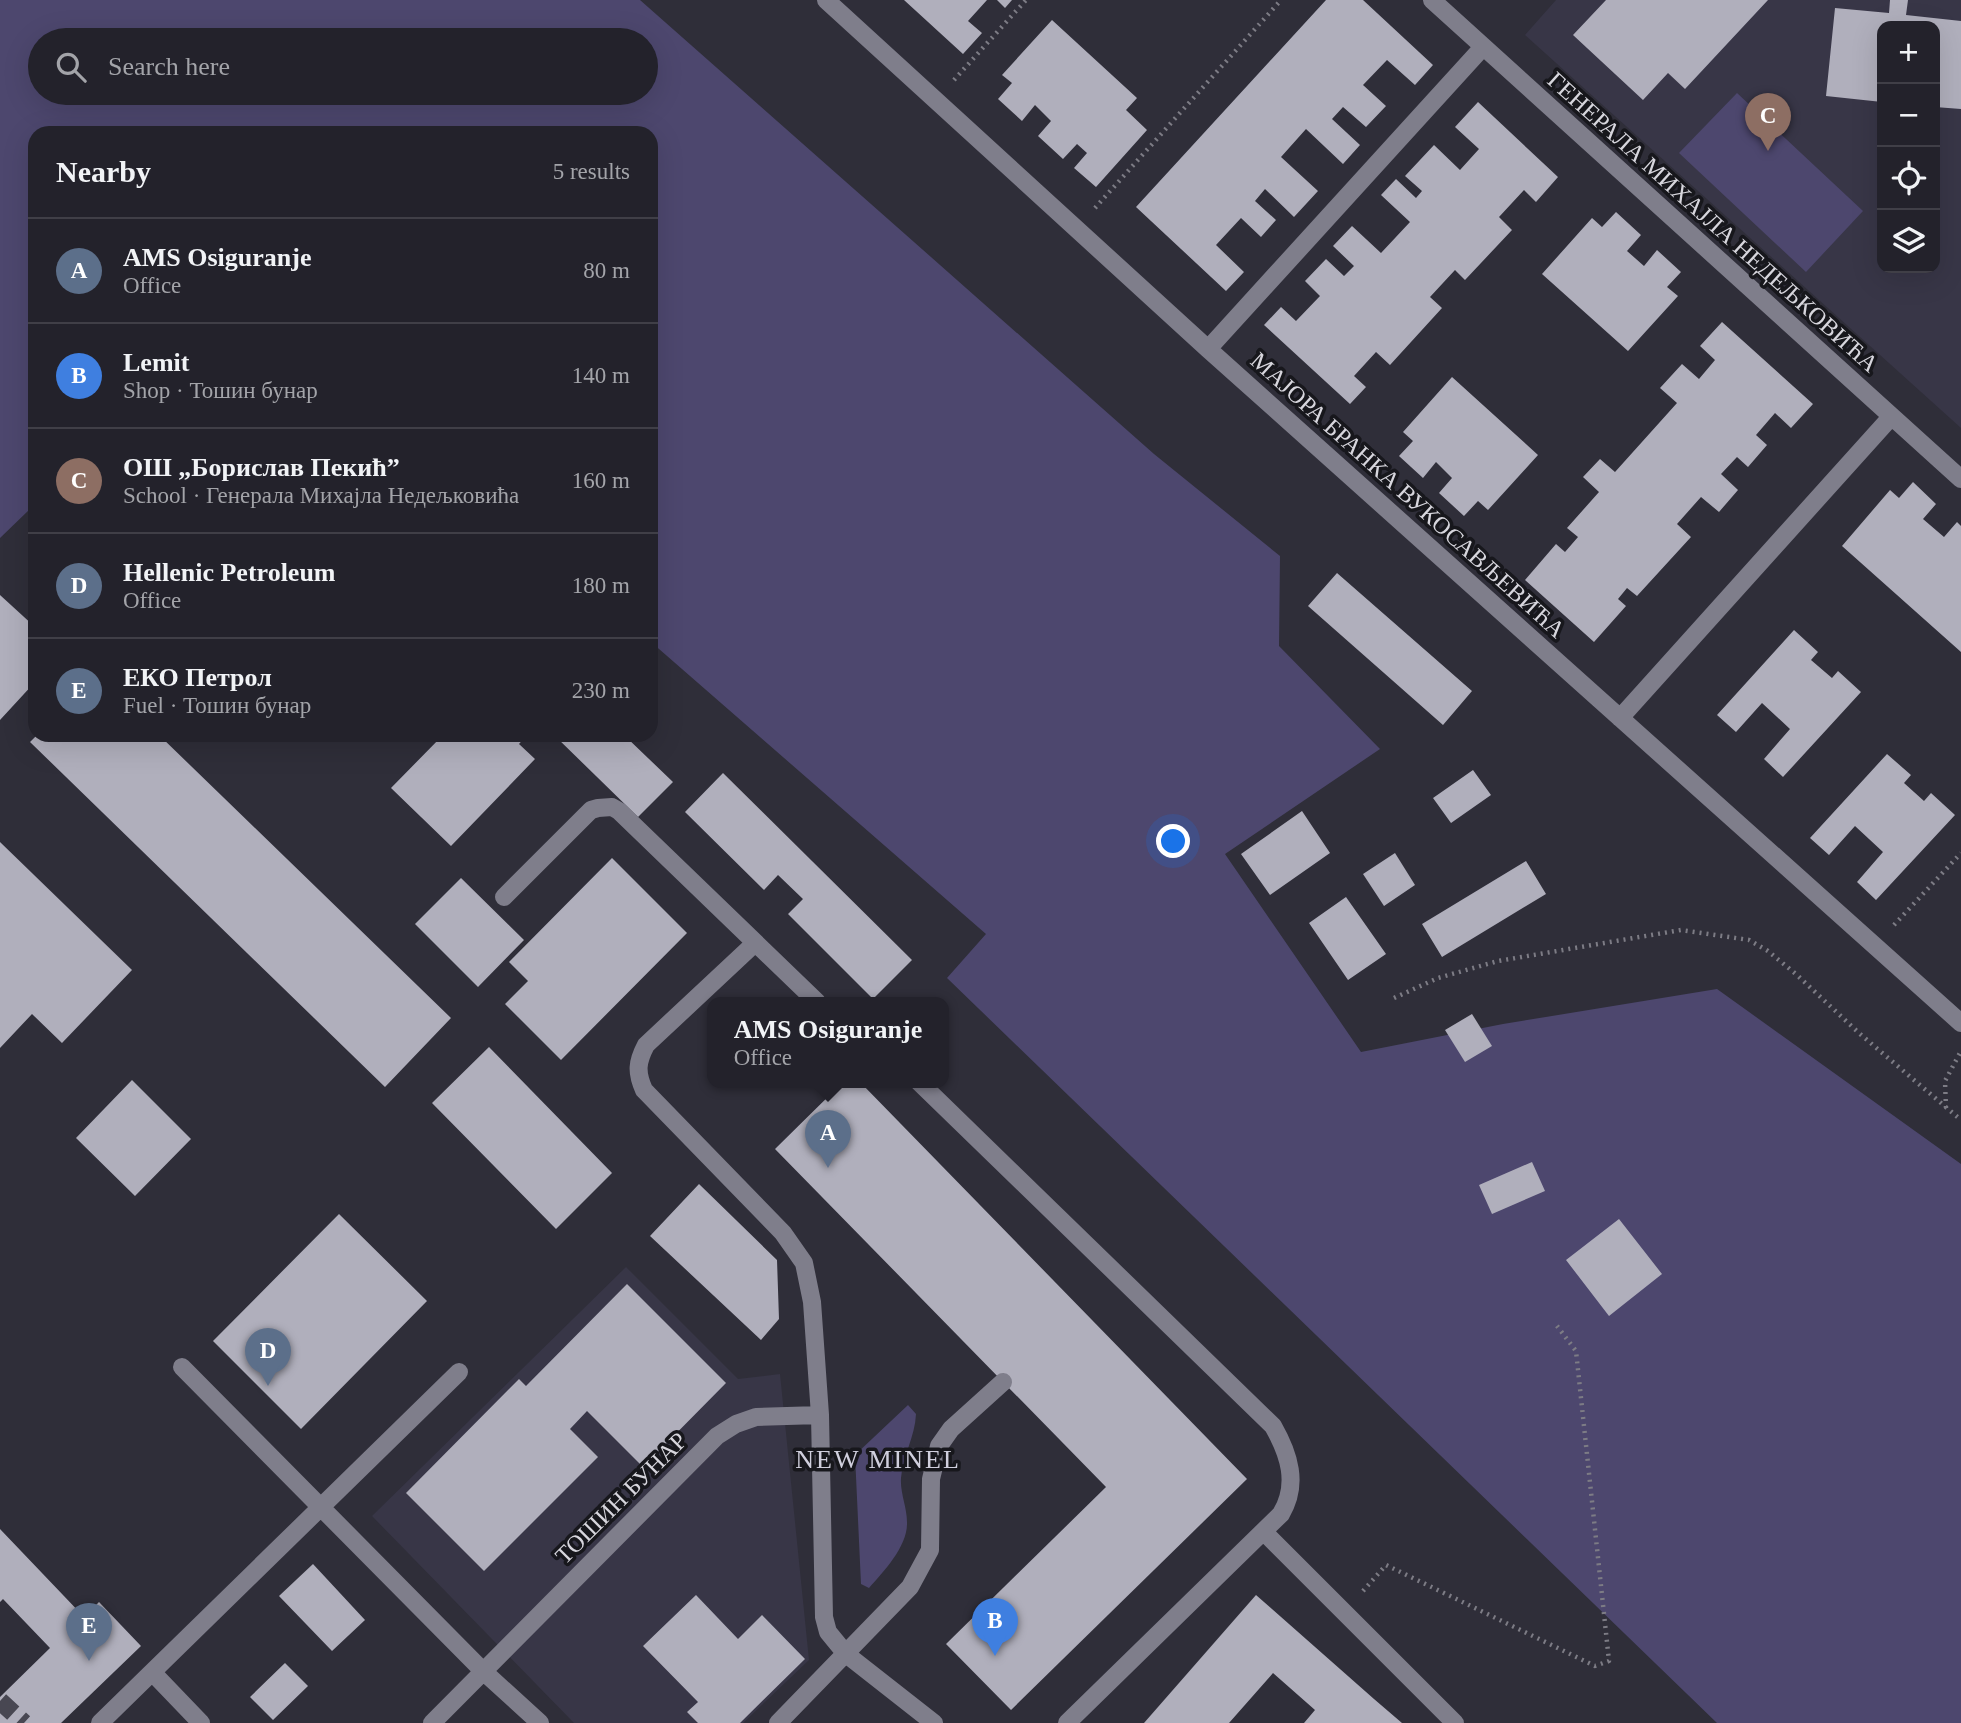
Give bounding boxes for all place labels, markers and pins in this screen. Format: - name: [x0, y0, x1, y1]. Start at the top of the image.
- pin: C: [1745, 93, 1791, 151]
- pin: A: [805, 1110, 851, 1168]
- pin: D: [245, 1328, 291, 1386]
- pin: B: [972, 1598, 1018, 1656]
- pin: E: [66, 1603, 112, 1661]

